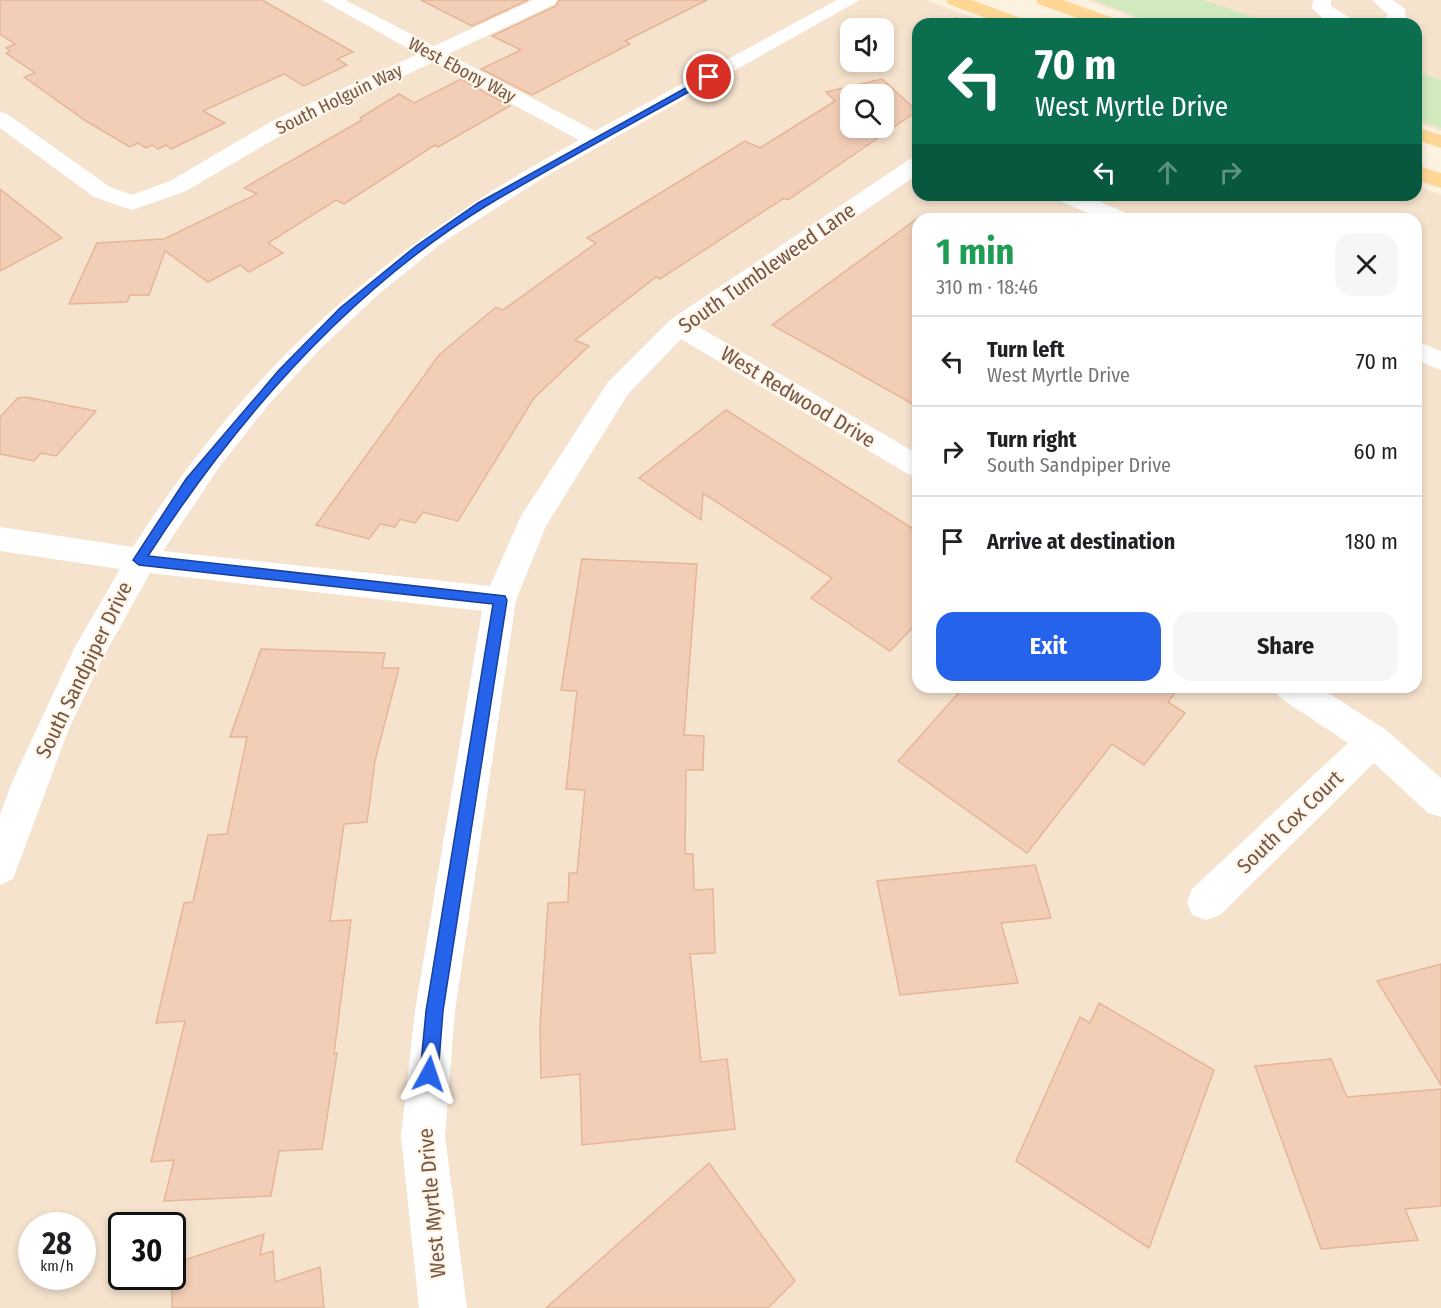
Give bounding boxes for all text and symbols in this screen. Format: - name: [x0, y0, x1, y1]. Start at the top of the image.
- map controls: [840, 18, 894, 138]
- button: sound: [840, 18, 894, 72]
- street label: West Ebony Way: [404, 32, 520, 108]
- text: 70 m: [1035, 40, 1116, 90]
- icon: left: [936, 42, 1014, 120]
- pin: [683, 51, 734, 102]
- street label: South Holguin Way: [272, 59, 406, 139]
- icon: arrive: [692, 60, 725, 93]
- button: search: [840, 84, 894, 138]
- text: West Myrtle Drive: [1035, 91, 1228, 123]
- icon: left: [1088, 156, 1121, 189]
- icon: ahead: [1151, 156, 1184, 189]
- icon: right: [1214, 156, 1247, 189]
- street label: South Tumbleweed Lane: [674, 197, 860, 339]
- text: 1 min: [936, 230, 1014, 274]
- button: close: [1335, 233, 1398, 296]
- text: 310 m · 18:46: [936, 275, 1038, 299]
- text: Turn left: [987, 336, 1065, 363]
- street label: West Redwood Drive: [716, 341, 880, 453]
- icon: left: [936, 345, 969, 378]
- text: 70 m: [1356, 348, 1398, 375]
- text: West Myrtle Drive: [987, 363, 1130, 387]
- text: Turn right: [987, 426, 1076, 453]
- icon: right: [936, 435, 969, 468]
- text: 60 m: [1354, 438, 1398, 465]
- text: South Sandpiper Drive: [987, 453, 1171, 477]
- icon: arrive: [936, 525, 969, 558]
- text: Arrive at destination: [987, 528, 1175, 555]
- text: 180 m: [1345, 528, 1398, 555]
- street label: South Sandpiper Drive: [30, 578, 138, 762]
- button: Exit: [936, 612, 1161, 681]
- button: Share: [1173, 612, 1398, 681]
- street label: South Cox Court: [1232, 765, 1348, 879]
- position arrow: [397, 1042, 461, 1106]
- street label: West Myrtle Drive: [413, 1127, 451, 1279]
- speed limit sign: 30: [108, 1212, 186, 1290]
- text: 28: [42, 1226, 72, 1262]
- text: km/h: [40, 1257, 74, 1275]

